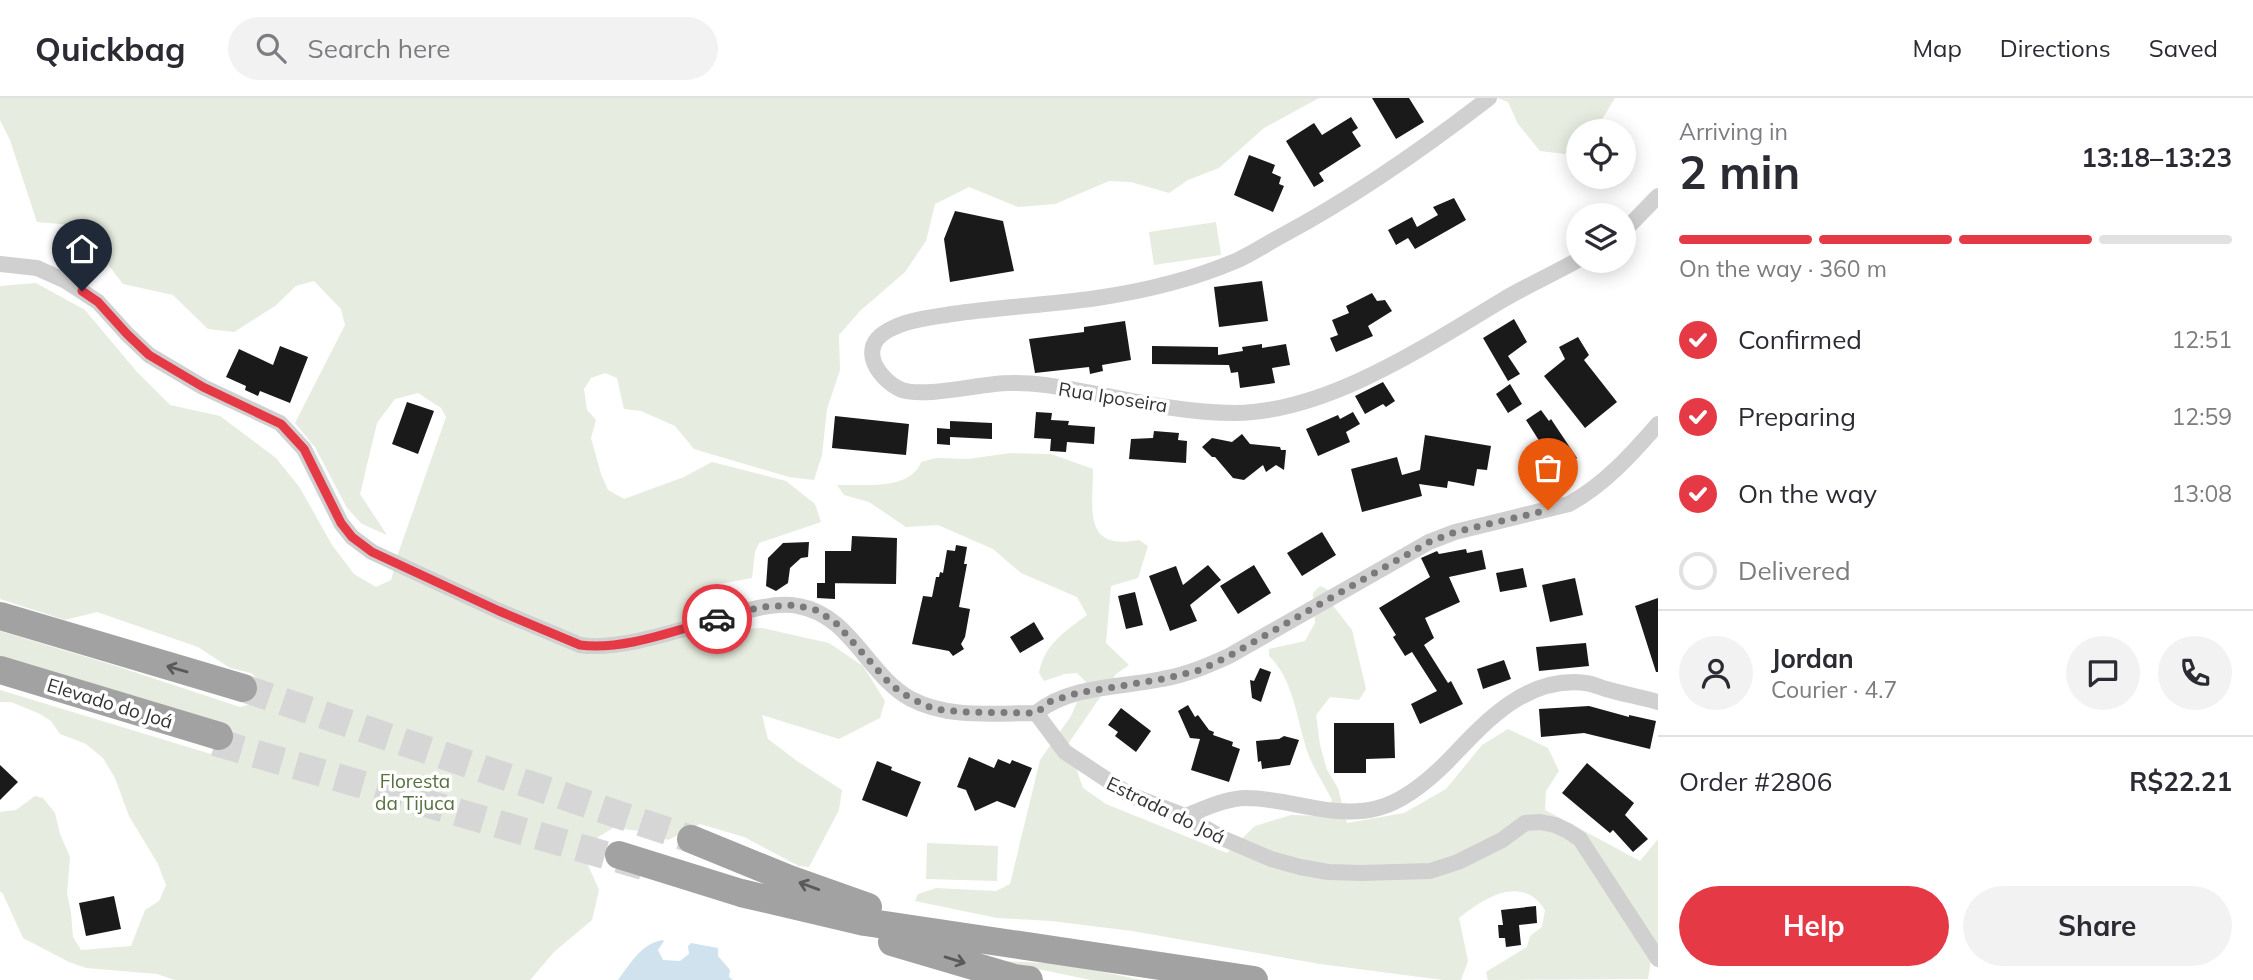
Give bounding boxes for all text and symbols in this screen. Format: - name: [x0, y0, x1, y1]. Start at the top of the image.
- search box: [228, 17, 718, 80]
- text: Quickbag: [35, 28, 186, 69]
- icon: search: [252, 29, 290, 67]
- text: Search here: [308, 32, 450, 65]
- text: Map: [1912, 33, 1962, 63]
- text: Directions: [2000, 33, 2111, 63]
- text: Saved: [2149, 33, 2218, 63]
- text: Arriving in: [1679, 117, 1788, 146]
- map controls: [1566, 119, 1636, 273]
- button: locate: [1566, 119, 1636, 189]
- text: 13:18–13:23: [2081, 141, 2232, 174]
- text: 2 min: [1679, 143, 1800, 201]
- button: layers: [1566, 203, 1636, 273]
- pin: [52, 219, 112, 291]
- icon: home: [63, 230, 101, 268]
- text: On the way · 360 m: [1679, 254, 1887, 283]
- icon: check: [1679, 321, 1717, 359]
- text: Confirmed: [1738, 323, 1862, 356]
- text: 12:51: [2172, 325, 2232, 354]
- street label: Rua Iposeira: [1057, 377, 1169, 417]
- icon: check: [1679, 398, 1717, 436]
- text: Preparing: [1738, 400, 1856, 433]
- text: 12:59: [2172, 402, 2232, 431]
- pin: [1518, 438, 1578, 510]
- icon: bag: [1529, 449, 1567, 487]
- icon: check: [1679, 475, 1717, 513]
- text: On the way: [1738, 477, 1877, 510]
- text: 13:08: [2172, 479, 2232, 508]
- text: Delivered: [1738, 554, 1851, 587]
- courier: [682, 584, 752, 654]
- icon: car: [698, 600, 736, 638]
- button: person: [1679, 636, 1753, 710]
- button: chat: [2066, 636, 2140, 710]
- button: phone: [2158, 636, 2232, 710]
- text: Jordan: [1771, 642, 1854, 675]
- one-way arrow: [167, 661, 189, 674]
- street label: Elevado do Joá: [44, 673, 176, 733]
- text: Courier · 4.7: [1771, 675, 1897, 704]
- text: Order #2806: [1679, 765, 1832, 798]
- text: R$22.21: [2129, 765, 2232, 798]
- park label: Floresta da Tijuca: [375, 769, 455, 815]
- street label: Estrada do Joá: [1103, 771, 1229, 849]
- one-way arrow: [799, 879, 821, 891]
- button: Help: [1679, 886, 1949, 966]
- button: Share: [1963, 886, 2232, 966]
- one-way arrow: [943, 954, 965, 967]

